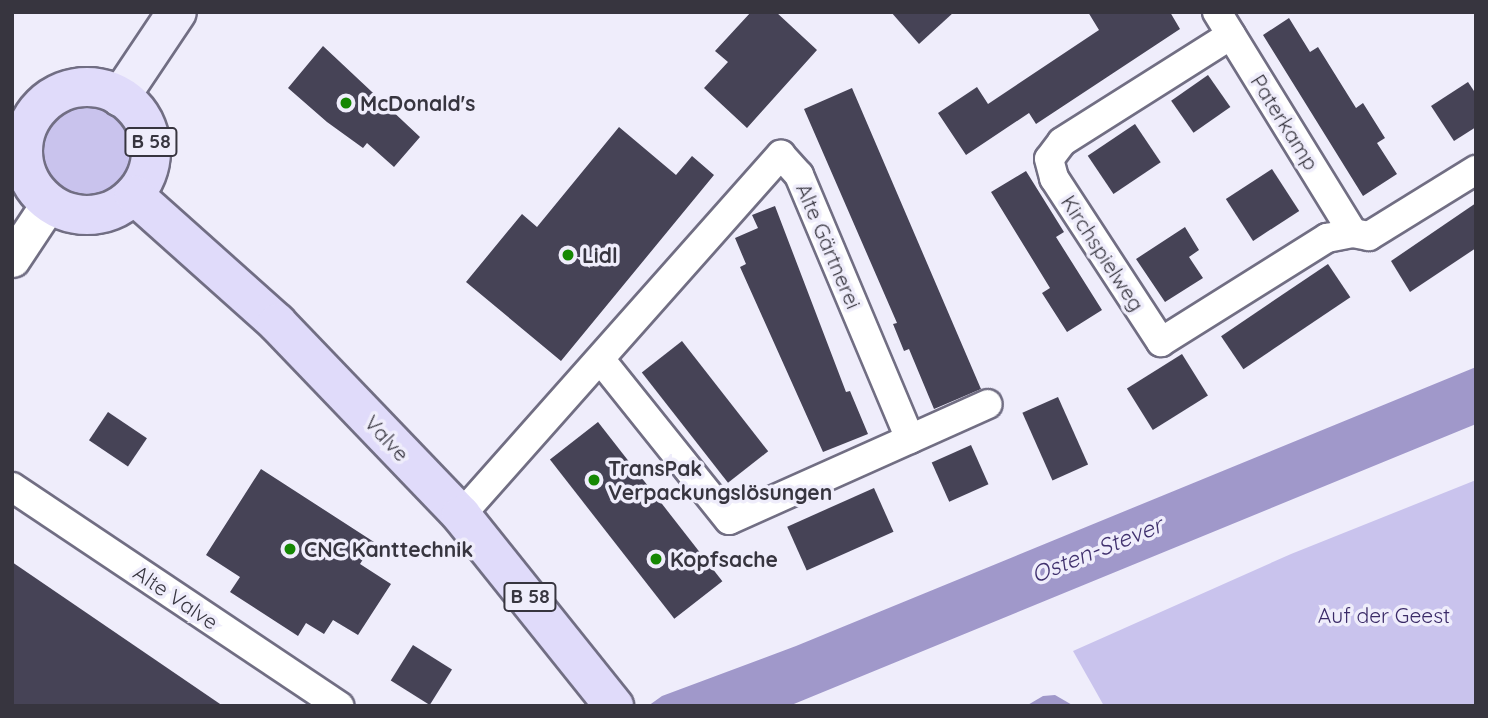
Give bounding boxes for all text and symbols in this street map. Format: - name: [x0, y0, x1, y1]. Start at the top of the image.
- street label: Paterkamp: [1246, 70, 1324, 174]
- place label: McDonald's: [360, 90, 475, 116]
- marker: McDonald's: [338, 95, 354, 111]
- road number: B 58: [123, 126, 179, 158]
- street label: Alte Gärtnerei: [791, 180, 867, 312]
- street label: Kirchspielweg: [1056, 190, 1150, 316]
- place label: Lidl: [582, 242, 618, 268]
- marker: Lidl: [560, 247, 576, 263]
- street label: Valve: [360, 410, 414, 466]
- place label: TransPak Verpackungslösungen: [608, 455, 832, 505]
- marker: TransPak Verpackungslösungen: [586, 472, 602, 488]
- water label: Osten-Stever: [1028, 511, 1166, 589]
- place label: CNC Kanttechnik: [304, 536, 473, 562]
- marker: CNC Kanttechnik: [282, 541, 298, 557]
- place label: Kopfsache: [670, 546, 778, 572]
- marker: Kopfsache: [648, 551, 664, 567]
- street label: Alte Valve: [129, 560, 223, 634]
- road number: B 58: [502, 582, 558, 612]
- park label: Auf der Geest: [1318, 602, 1450, 628]

